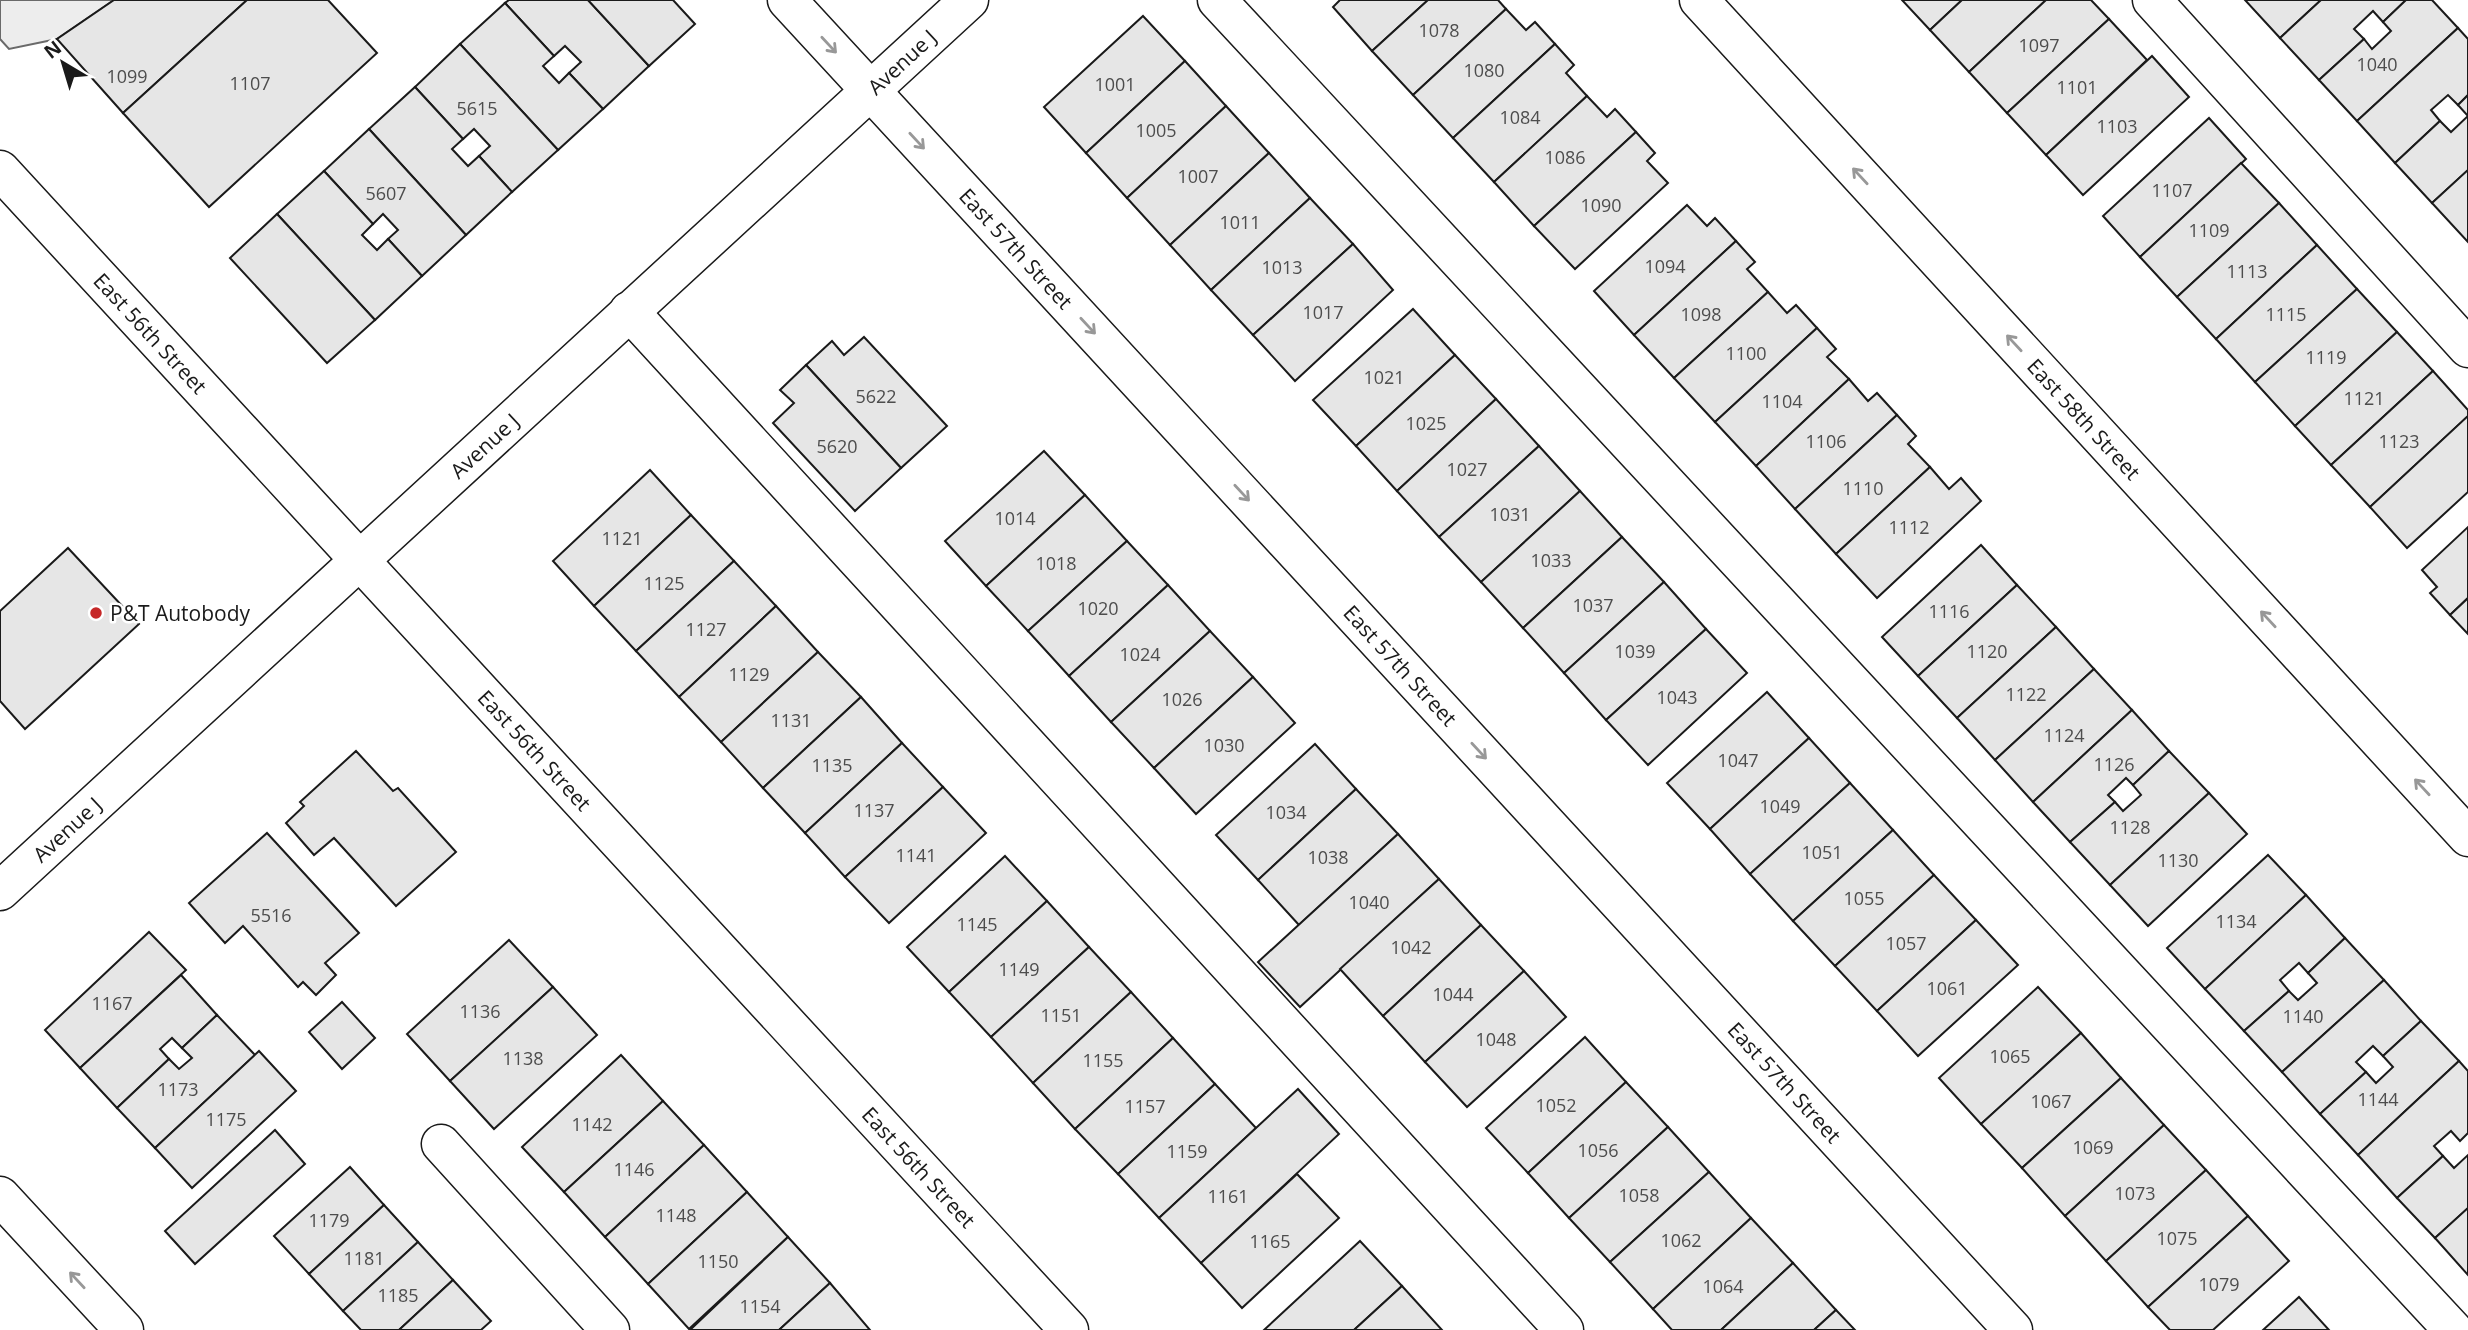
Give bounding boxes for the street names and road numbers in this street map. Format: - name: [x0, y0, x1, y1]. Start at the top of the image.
- street label: Avenue J: [861, 23, 942, 101]
- street label: East 57th Street: [953, 182, 1079, 315]
- street label: East 56th Street: [88, 267, 213, 400]
- street label: East 58th Street: [2021, 352, 2147, 486]
- street label: Avenue J: [444, 407, 525, 484]
- street label: East 57th Street: [1338, 599, 1463, 732]
- street label: East 56th Street: [472, 684, 597, 817]
- street label: Avenue J: [26, 791, 107, 868]
- street label: East 57th Street: [1722, 1016, 1847, 1149]
- street label: East 56th Street: [856, 1101, 982, 1234]

